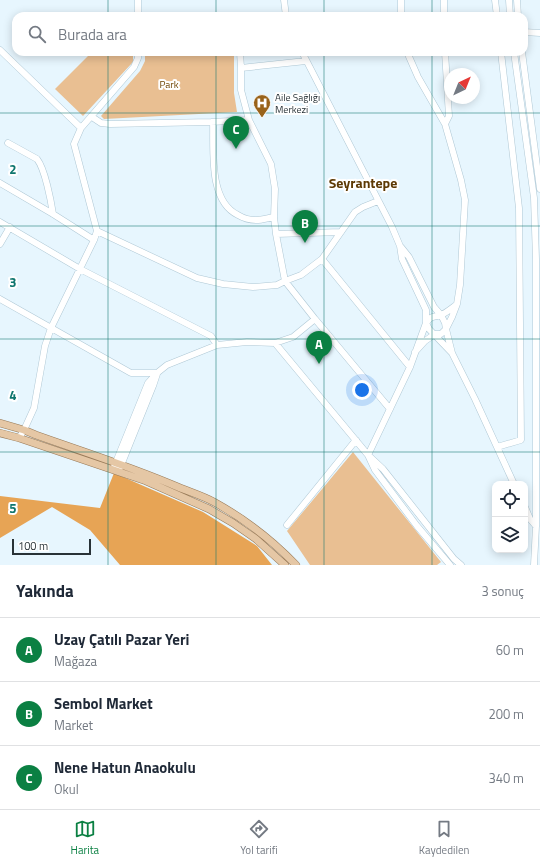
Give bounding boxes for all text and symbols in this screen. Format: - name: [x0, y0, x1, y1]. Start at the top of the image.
- search box: [12, 12, 528, 56]
- icon: search: [26, 23, 48, 45]
- text: Burada ara: [58, 23, 127, 46]
- north arrow: [444, 68, 480, 104]
- park label: Park: [159, 77, 179, 92]
- place label: Aile Sağlığı Merkezi: [275, 90, 320, 117]
- hospital icon: Aile Sağlığı Merkezi: [252, 93, 272, 118]
- pin: C: [223, 116, 249, 149]
- text: 2: [9, 159, 17, 179]
- district label: Seyrantepe: [329, 172, 397, 193]
- pin: B: [292, 210, 318, 243]
- text: 3: [9, 272, 17, 292]
- pin: A: [306, 331, 332, 364]
- your location: [352, 380, 372, 400]
- text: 4: [9, 385, 17, 405]
- map controls: [492, 481, 528, 553]
- button: locate: [492, 481, 528, 517]
- text: 5: [9, 498, 17, 518]
- button: layers: [492, 517, 528, 553]
- scale bar: [12, 537, 91, 556]
- text: 100 m: [18, 538, 48, 554]
- text: Yakında: [16, 578, 74, 604]
- text: 3 sonuç: [481, 581, 524, 601]
- text: Uzay Çatılı Pazar Yeri: [54, 628, 189, 651]
- text: A: [25, 640, 33, 660]
- text: 60 m: [496, 640, 524, 660]
- text: Mağaza: [54, 651, 97, 671]
- text: Sembol Market: [54, 692, 153, 715]
- text: B: [25, 704, 33, 724]
- text: 200 m: [488, 704, 524, 724]
- text: Market: [54, 715, 93, 735]
- text: Nene Hatun Anaokulu: [54, 756, 196, 779]
- text: C: [25, 768, 33, 788]
- text: 340 m: [488, 768, 524, 788]
- text: Okul: [54, 779, 79, 799]
- tab: Harita: [71, 818, 99, 858]
- tab: Yol tarifi: [240, 818, 278, 858]
- tab: Kaydedilen: [419, 818, 469, 858]

